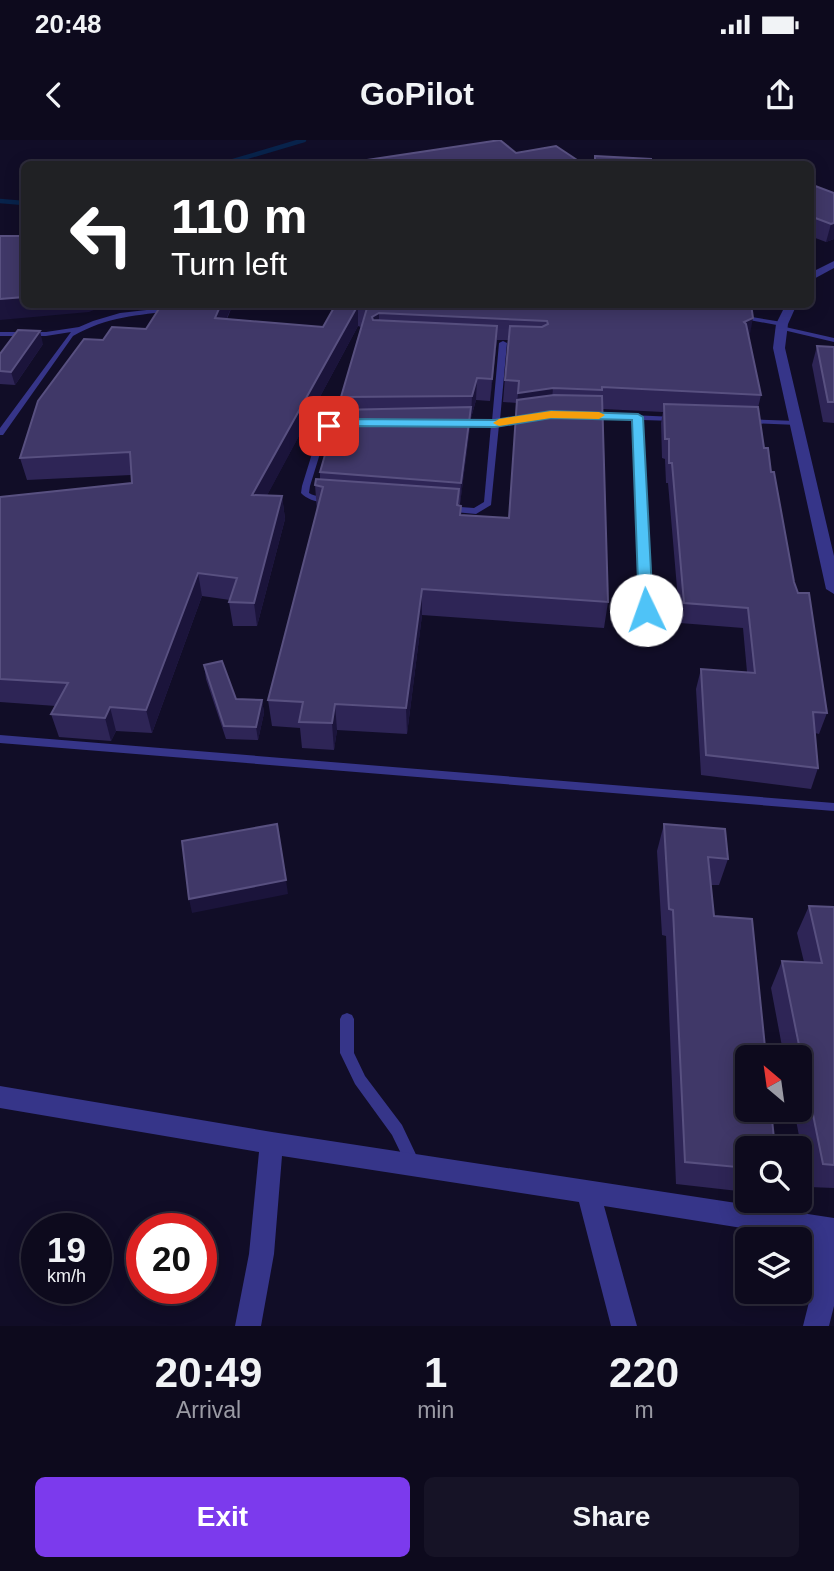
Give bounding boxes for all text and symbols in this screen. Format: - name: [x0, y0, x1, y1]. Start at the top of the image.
- text: 20:48: [35, 9, 102, 39]
- icon: back: [35, 76, 73, 114]
- text: GoPilot: [360, 76, 474, 112]
- icon: share: [761, 76, 799, 114]
- icon: left: [56, 189, 147, 280]
- text: 110 m: [171, 189, 307, 243]
- text: Turn left: [171, 246, 287, 282]
- pin: [299, 396, 359, 456]
- icon: arrive: [310, 407, 348, 445]
- position arrow: [609, 573, 683, 647]
- north arrow: [735, 1045, 812, 1122]
- map controls: [735, 1045, 812, 1304]
- button: search: [735, 1136, 812, 1213]
- speed limit sign: 20: [126, 1213, 217, 1304]
- button: layers: [735, 1227, 812, 1304]
- text: 19: [47, 1230, 86, 1269]
- text: km/h: [47, 1266, 86, 1286]
- text: 20:49: [155, 1349, 262, 1396]
- text: 1: [424, 1349, 447, 1396]
- text: 220: [609, 1349, 679, 1396]
- text: Arrival: [176, 1397, 241, 1423]
- text: min: [417, 1397, 454, 1423]
- text: m: [635, 1397, 654, 1423]
- button: Exit: [35, 1477, 410, 1557]
- button: Share: [424, 1477, 799, 1557]

